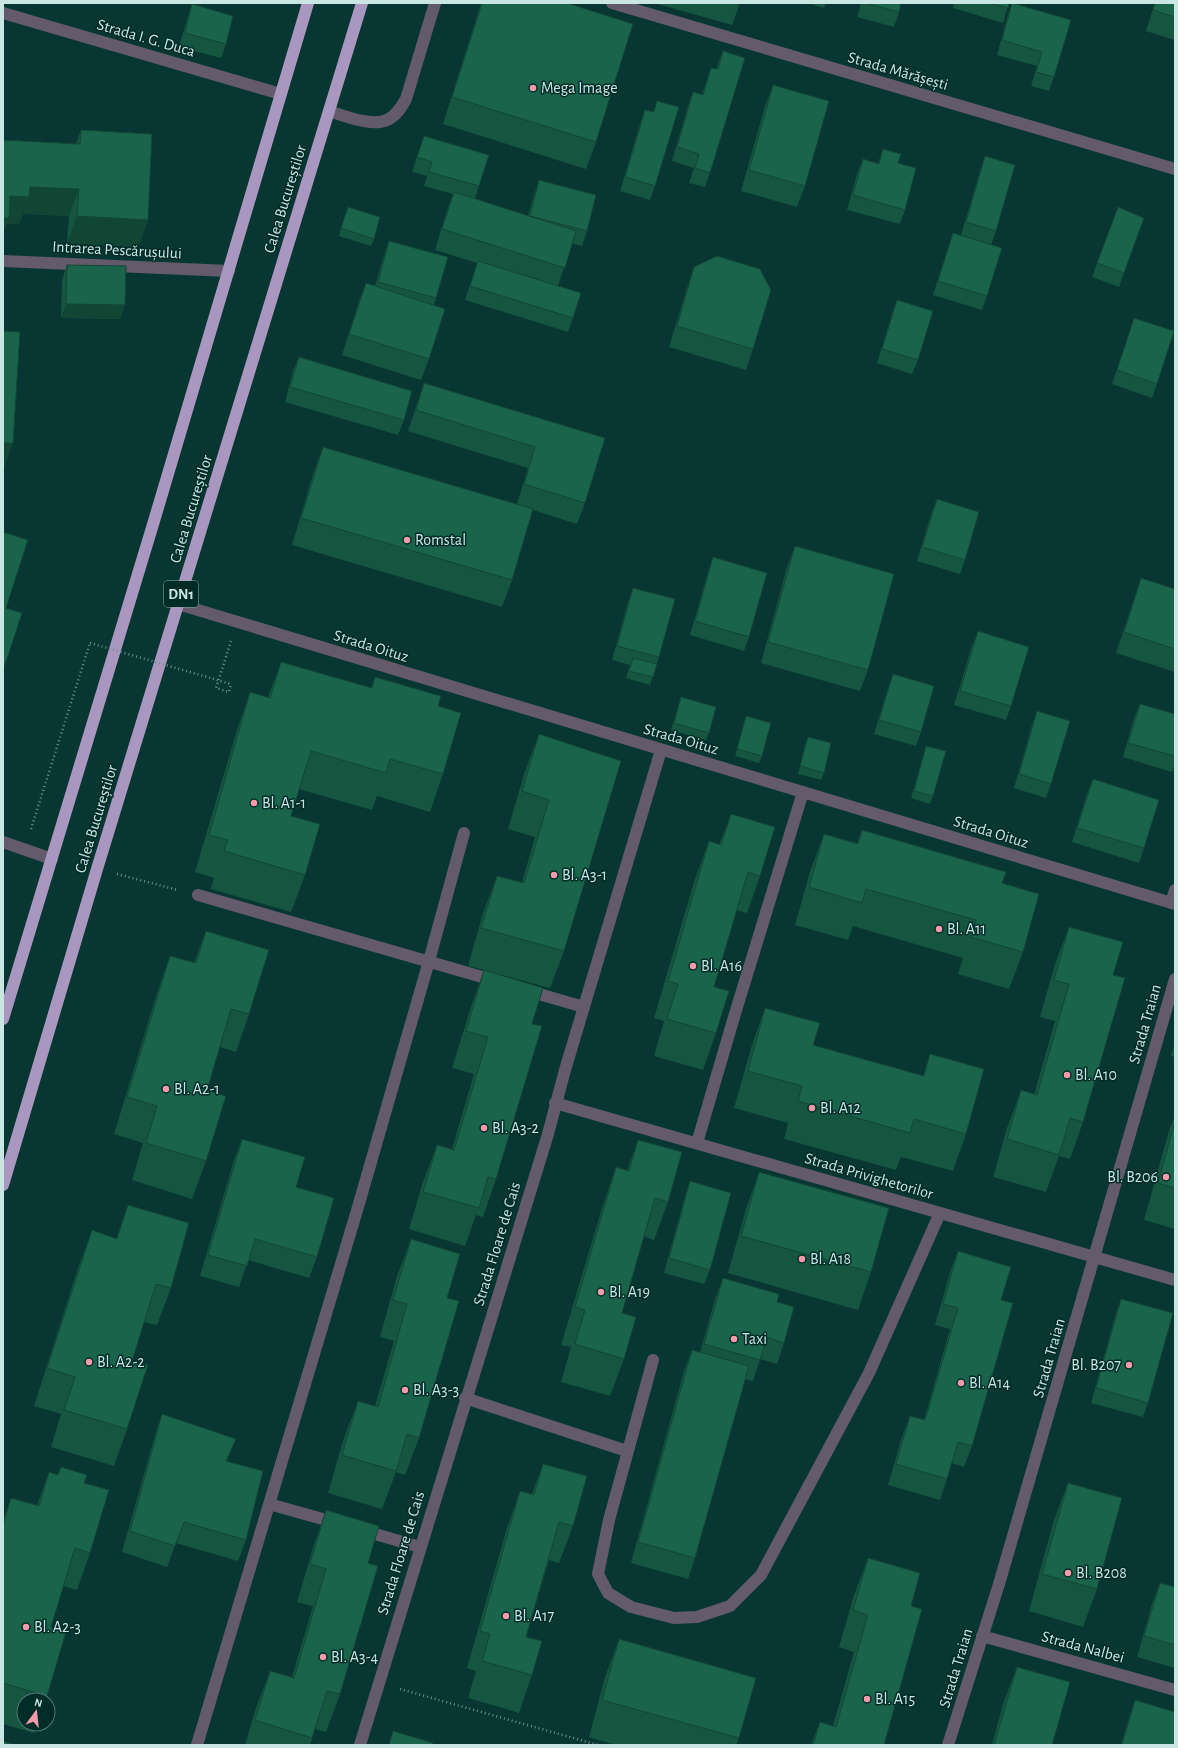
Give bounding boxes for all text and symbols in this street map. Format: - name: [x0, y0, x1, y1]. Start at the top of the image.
- street label: Strada I. G. Duca: [95, 16, 197, 60]
- street label: Strada Mărășești: [845, 49, 950, 95]
- place label: Mega Image: [541, 80, 618, 96]
- marker: Mega Image: [528, 83, 538, 93]
- street label: Calea Bucureștilor: [261, 142, 311, 256]
- street label: Intrarea Pescărușului: [52, 239, 182, 263]
- street label: Calea Bucureștilor: [167, 452, 217, 566]
- place label: Romstal: [415, 532, 466, 548]
- marker: Romstal: [402, 535, 412, 545]
- road number: DN1: [164, 581, 198, 607]
- street label: Strada Oituz: [332, 627, 411, 665]
- street label: Strada Oituz: [642, 721, 721, 757]
- street label: Calea Bucureștilor: [72, 762, 122, 876]
- place label: Bl. A1-1: [262, 795, 306, 811]
- marker: Bl. A1-1: [249, 798, 259, 808]
- street label: Strada Oituz: [952, 813, 1031, 851]
- place label: Bl. A3-1: [562, 867, 607, 883]
- marker: Bl. A3-1: [549, 870, 559, 880]
- place label: Bl. A11: [947, 921, 986, 937]
- marker: Bl. A11: [934, 924, 944, 934]
- place label: Bl. A16: [701, 958, 742, 974]
- marker: Bl. A16: [688, 961, 698, 971]
- street label: Strada Traian: [1126, 982, 1164, 1066]
- place label: Bl. A10: [1075, 1067, 1117, 1083]
- marker: Bl. A10: [1062, 1070, 1072, 1080]
- place label: Bl. A2-1: [174, 1081, 220, 1097]
- marker: Bl. A2-1: [161, 1084, 171, 1094]
- place label: Bl. A12: [820, 1100, 861, 1116]
- marker: Bl. A12: [807, 1103, 817, 1113]
- place label: Bl. A3-2: [492, 1120, 539, 1136]
- marker: Bl. A3-2: [479, 1123, 489, 1133]
- street label: Strada Privighetorilor: [803, 1150, 936, 1202]
- place label: Bl. B206: [1107, 1169, 1158, 1185]
- marker: Bl. B206: [1161, 1172, 1171, 1182]
- street label: Strada Floare de Cais: [471, 1180, 523, 1308]
- place label: Bl. A18: [810, 1251, 851, 1267]
- marker: Bl. A18: [797, 1254, 807, 1264]
- place label: Bl. A19: [609, 1284, 650, 1300]
- marker: Bl. A19: [596, 1287, 606, 1297]
- street label: Strada Traian: [1030, 1316, 1068, 1400]
- place label: Taxi: [742, 1331, 767, 1347]
- marker: Taxi: [729, 1334, 739, 1344]
- place label: Bl. A2-2: [97, 1354, 145, 1370]
- marker: Bl. A2-2: [84, 1357, 94, 1367]
- place label: Bl. B207: [1071, 1357, 1121, 1373]
- marker: Bl. B207: [1124, 1360, 1134, 1370]
- place label: Bl. A14: [969, 1375, 1011, 1391]
- marker: Bl. A14: [956, 1378, 966, 1388]
- place label: Bl. A3-3: [413, 1382, 459, 1398]
- marker: Bl. A3-3: [400, 1385, 410, 1395]
- street label: Strada Floare de Cais: [375, 1489, 427, 1617]
- place label: Bl. B208: [1076, 1565, 1127, 1581]
- marker: Bl. B208: [1063, 1568, 1073, 1578]
- place label: Bl. A17: [514, 1608, 555, 1624]
- marker: Bl. A17: [501, 1611, 511, 1621]
- place label: Bl. A2-3: [34, 1619, 81, 1635]
- marker: Bl. A2-3: [21, 1622, 31, 1632]
- street label: Strada Traian: [936, 1626, 976, 1710]
- street label: Strada Nalbei: [1040, 1628, 1126, 1666]
- place label: Bl. A3-4: [331, 1649, 379, 1665]
- marker: Bl. A3-4: [318, 1652, 328, 1662]
- place label: Bl. A15: [875, 1691, 915, 1707]
- north arrow: [16, 1692, 56, 1732]
- marker: Bl. A15: [862, 1694, 872, 1704]
- text: N: [33, 1697, 44, 1709]

